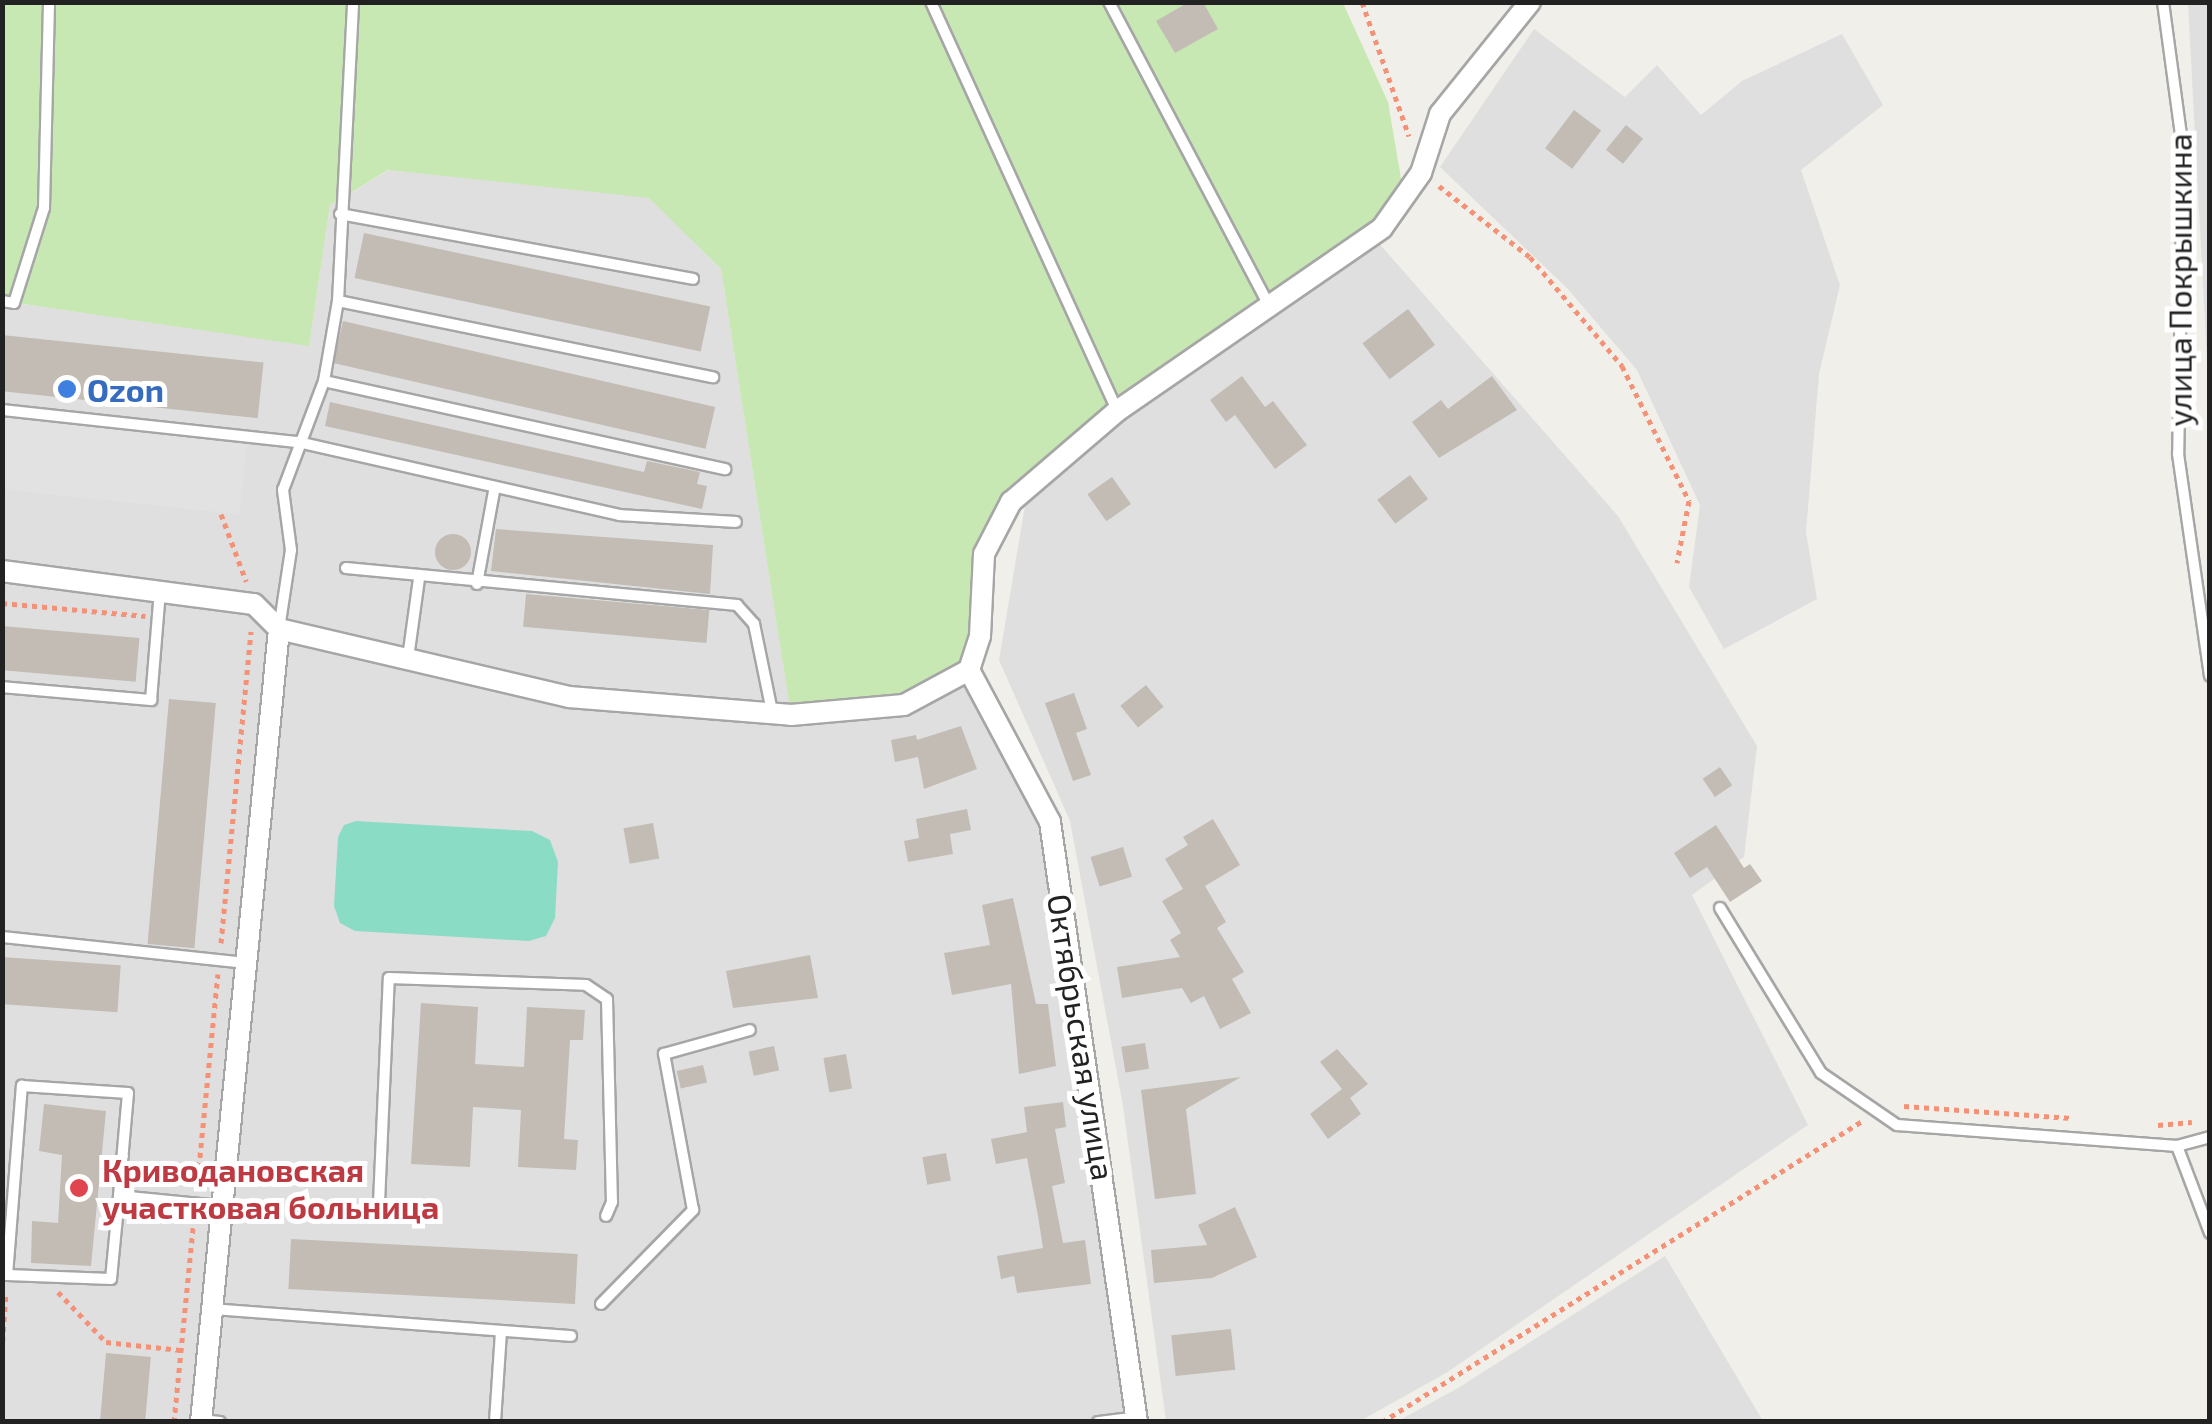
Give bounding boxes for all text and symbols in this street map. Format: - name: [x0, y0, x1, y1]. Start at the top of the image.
- street label: улица Покрышкина: [2160, 133, 2198, 427]
- place label: Ozon: [87, 370, 164, 408]
- marker: Ozon: [56, 378, 78, 400]
- street label: Октябрьская улица: [1040, 891, 1124, 1183]
- place label: Криводановская участковая больница: [102, 1151, 439, 1226]
- marker: Криводановская участковая больница: [66, 1175, 92, 1201]

